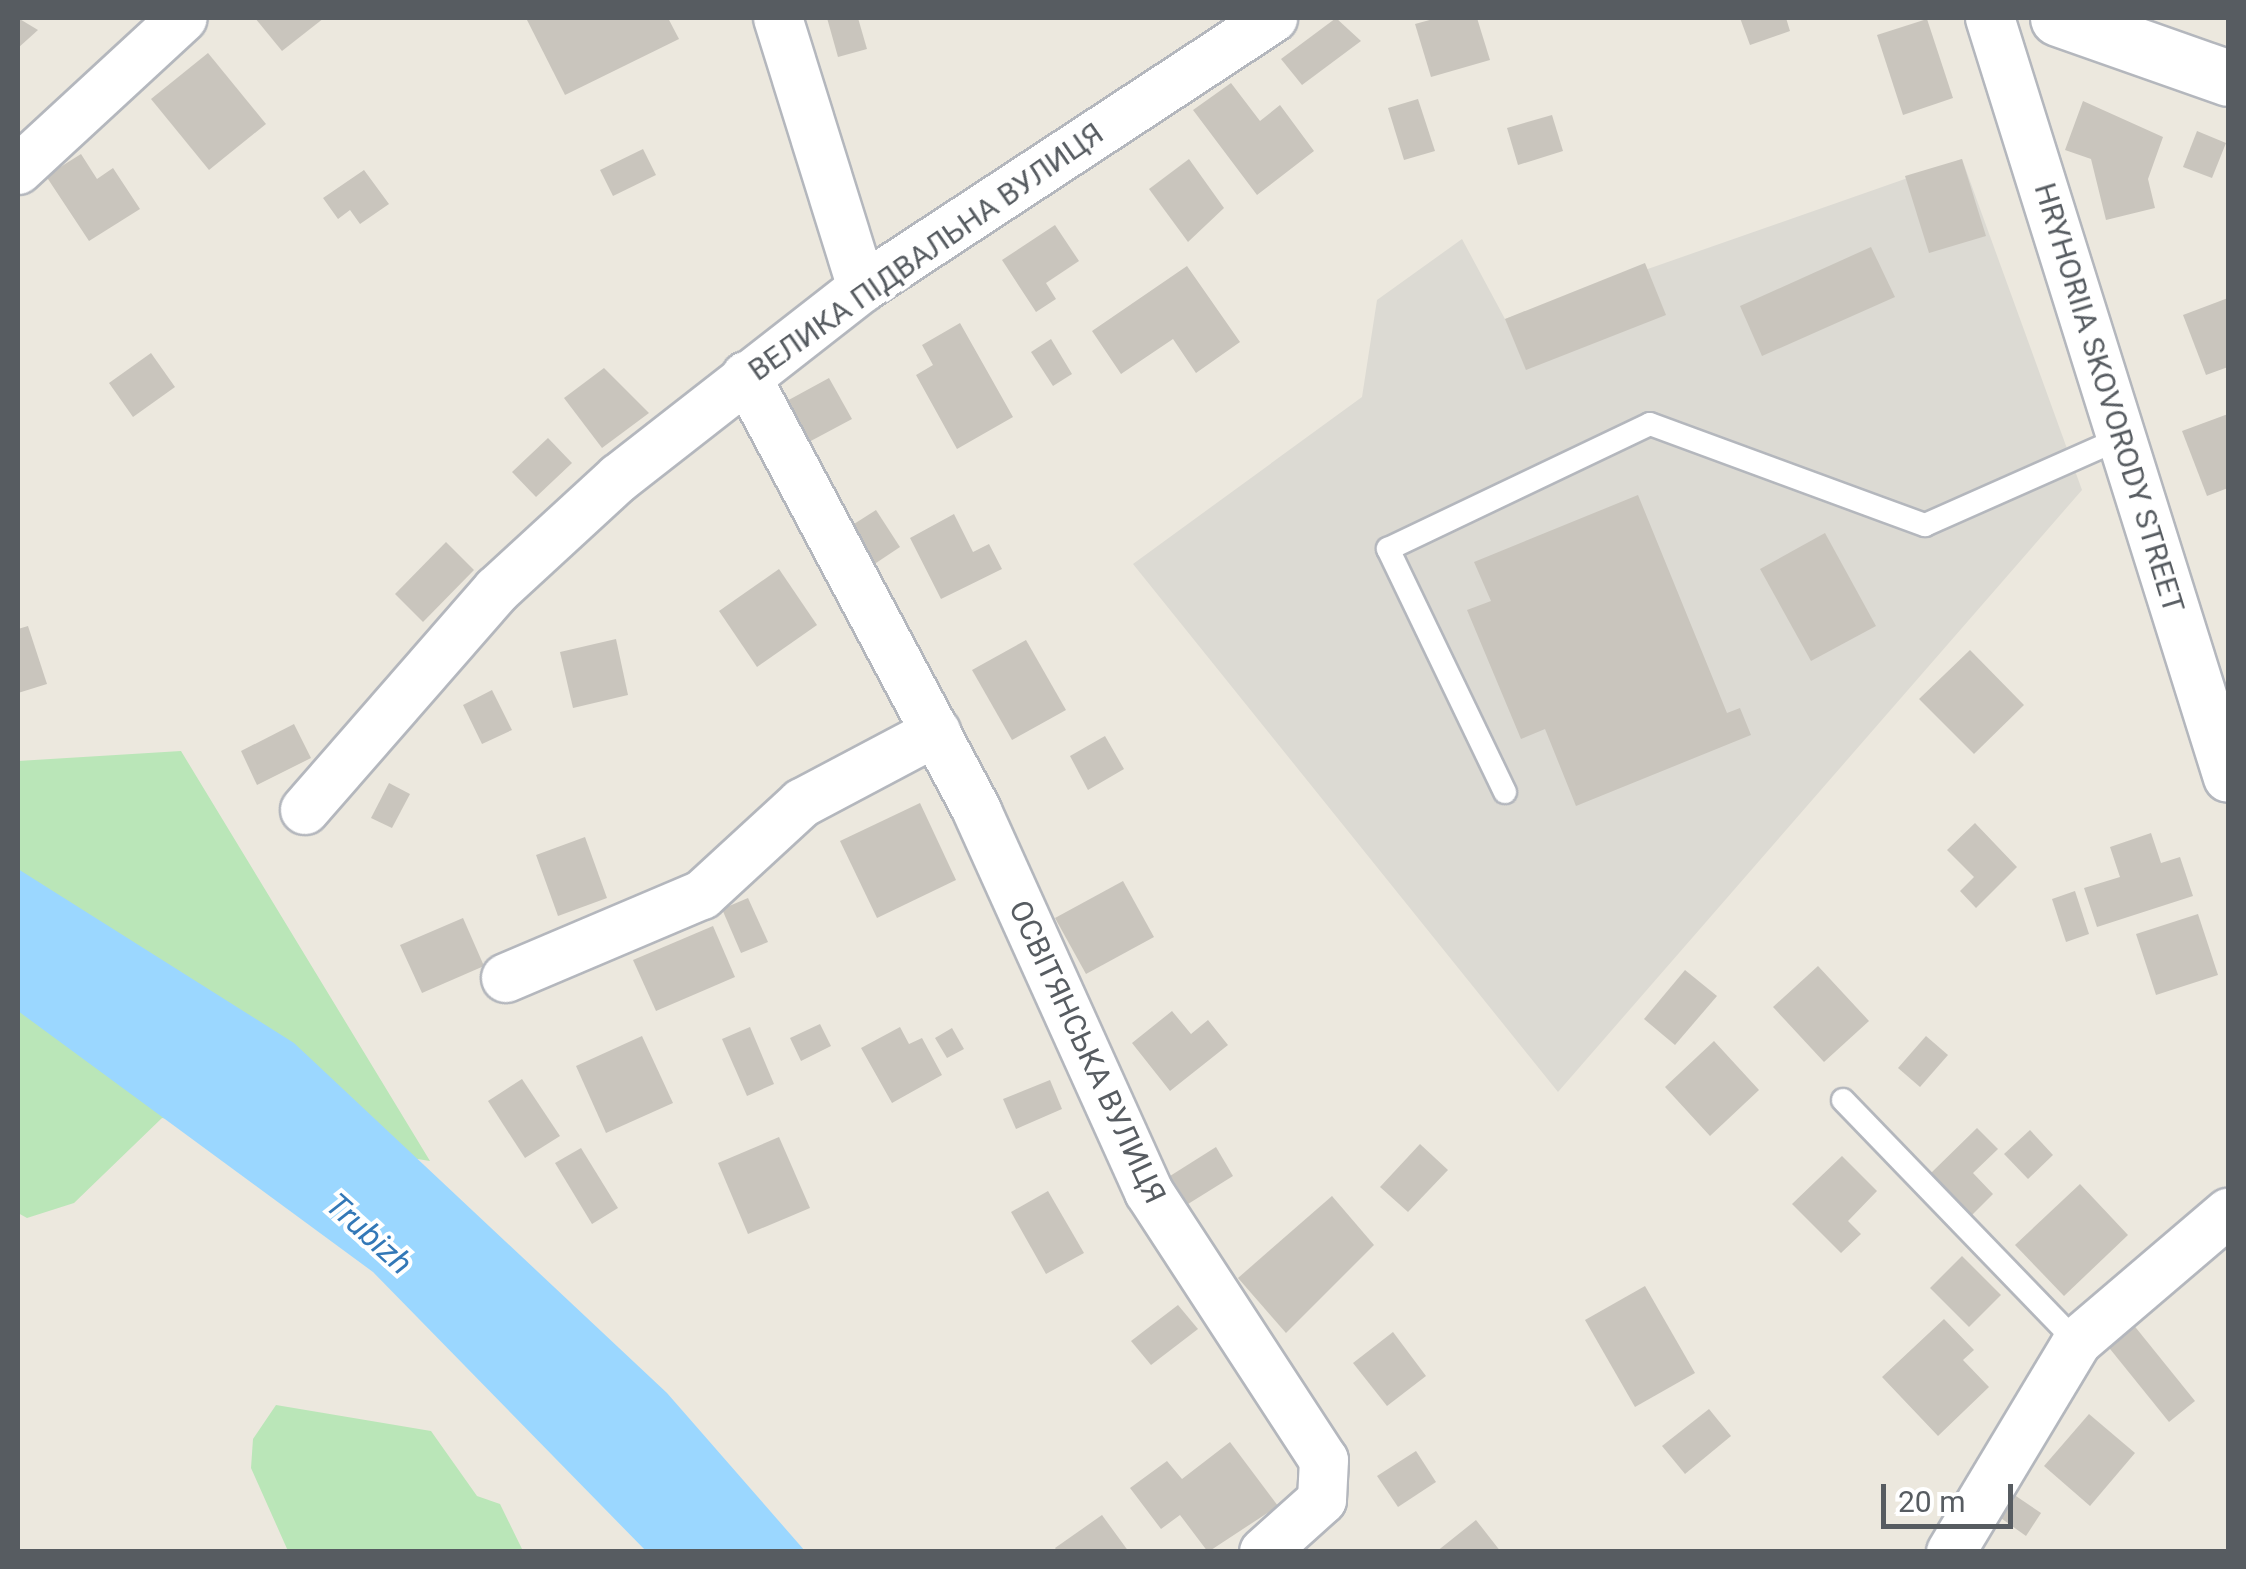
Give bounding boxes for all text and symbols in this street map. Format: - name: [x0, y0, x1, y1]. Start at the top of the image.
- street label: ВЕЛИКА ПІДВАЛЬНА ВУЛИЦЯ: [742, 115, 1110, 389]
- street label: HRYHORIIA SKOVORODY STREET: [2026, 179, 2192, 617]
- street label: ОСВІТЯНСЬКА ВУЛИЦЯ: [1001, 895, 1173, 1209]
- water label: Trubizh: [318, 1185, 420, 1283]
- scale bar: [1886, 1464, 2018, 1526]
- text: 20 m: [1898, 1484, 1965, 1519]

